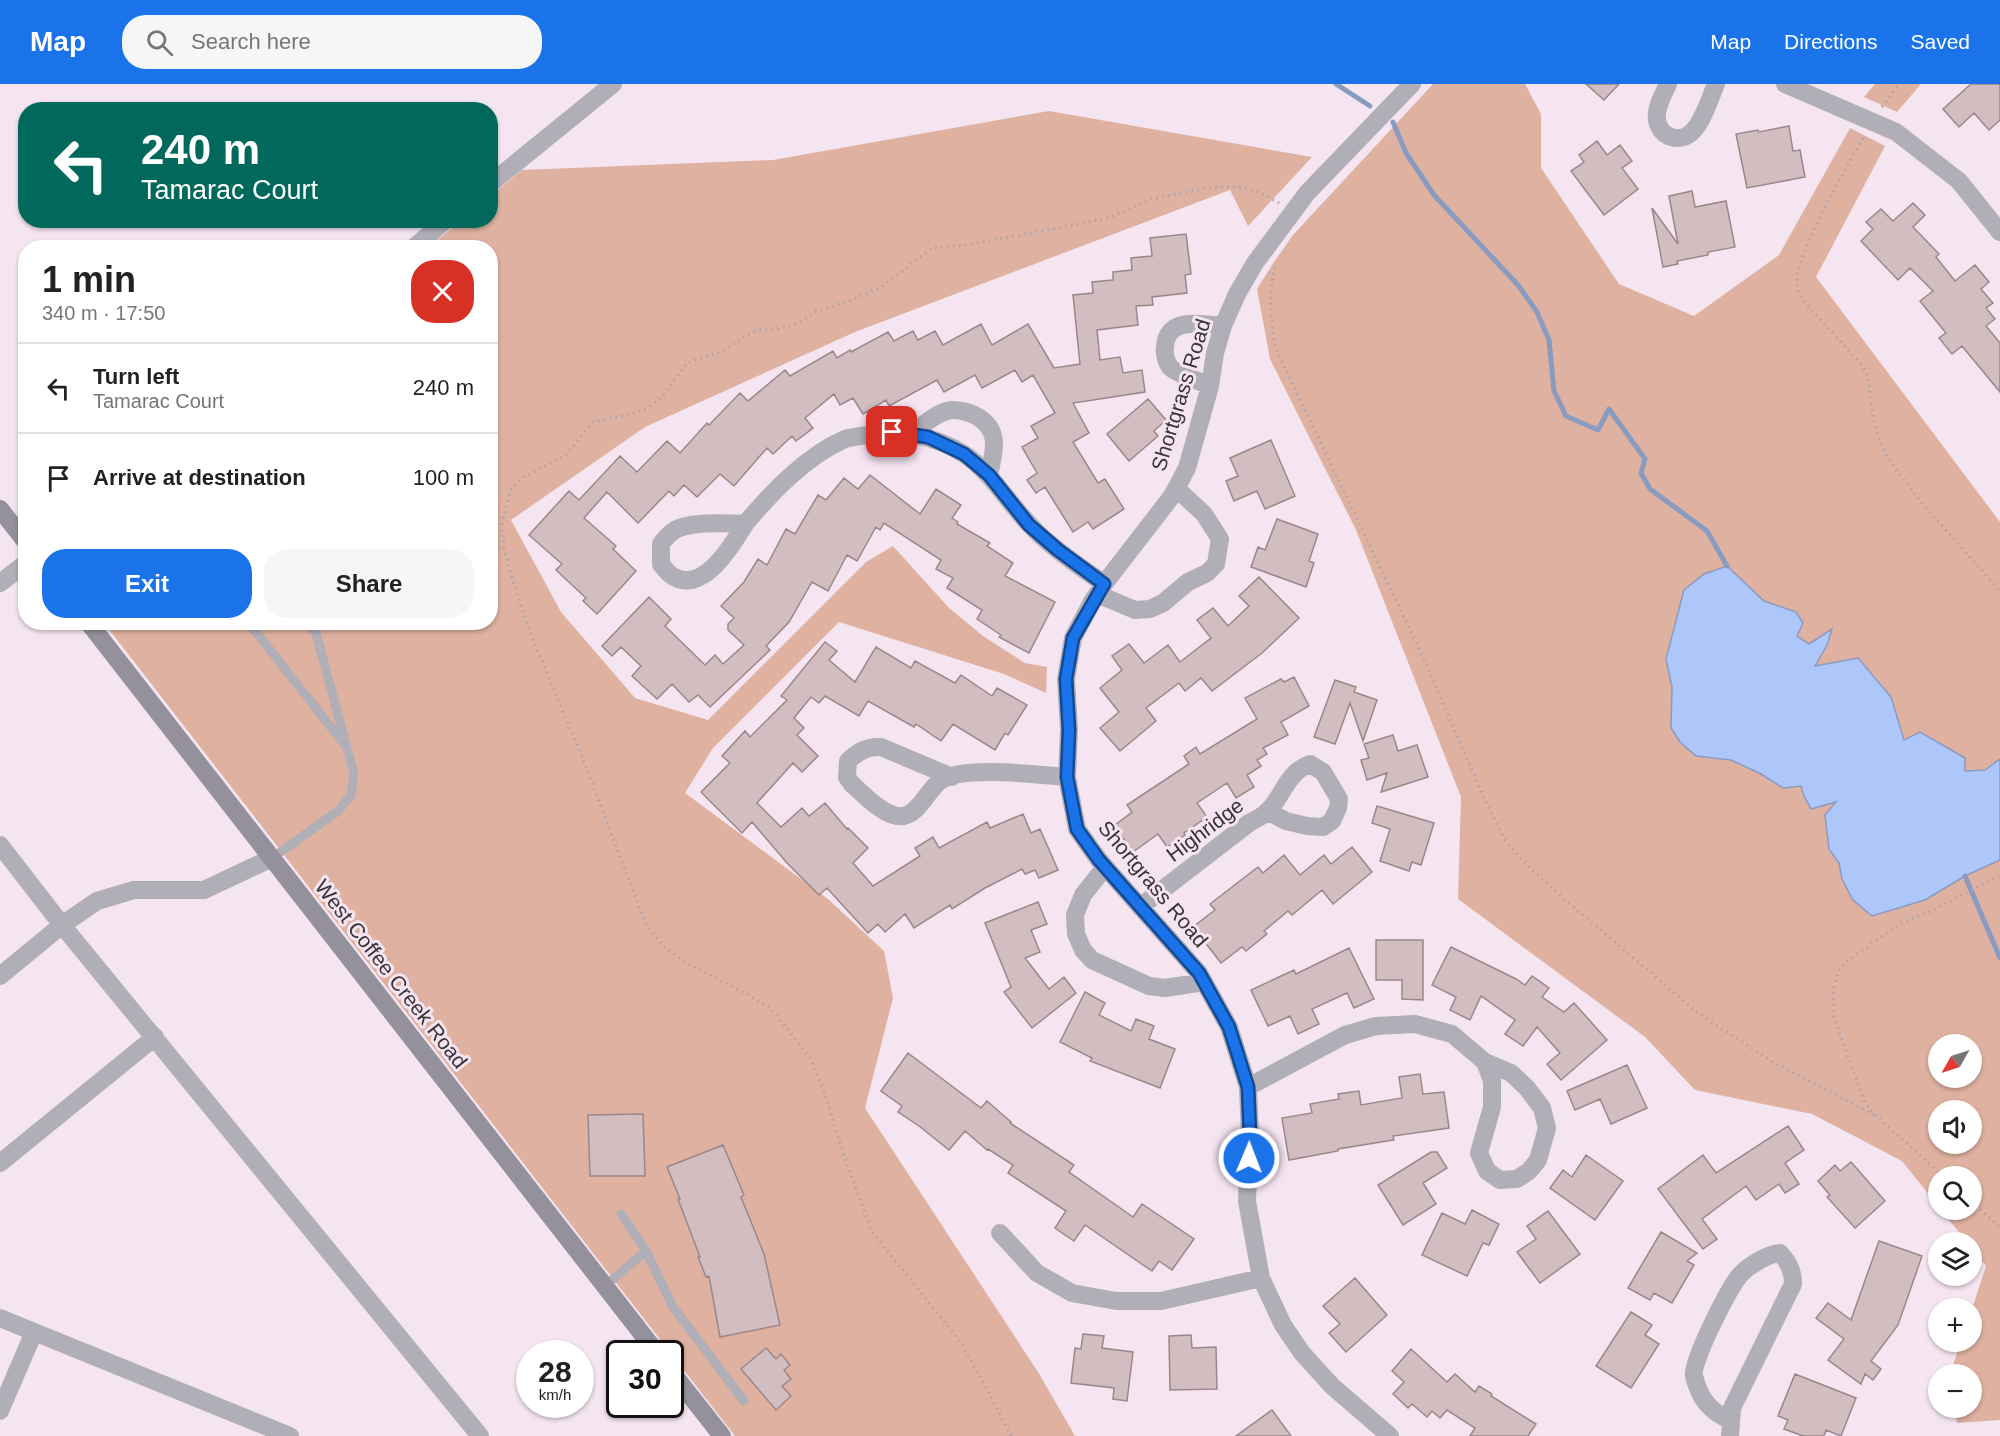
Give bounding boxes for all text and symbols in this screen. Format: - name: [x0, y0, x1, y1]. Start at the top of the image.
- search box: [122, 15, 542, 69]
- text: Map: [30, 26, 86, 57]
- icon: search: [143, 26, 176, 59]
- text: Search here: [191, 29, 311, 54]
- text: Map: [1710, 30, 1751, 53]
- text: Directions: [1784, 30, 1877, 53]
- text: Saved: [1910, 30, 1970, 53]
- icon: left: [42, 126, 120, 204]
- text: 240 m: [141, 126, 260, 173]
- text: Tamarac Court: [141, 175, 318, 205]
- text: 1 min: [42, 259, 136, 300]
- button: close: [411, 260, 474, 323]
- text: 340 m · 17:50: [42, 302, 165, 324]
- street label: Shortgrass Road: [1146, 316, 1215, 474]
- text: Turn left: [93, 364, 179, 389]
- icon: left: [42, 372, 75, 405]
- text: 240 m: [413, 375, 474, 400]
- text: Tamarac Court: [93, 390, 224, 412]
- pin: [866, 406, 917, 457]
- icon: arrive: [875, 415, 908, 448]
- icon: arrive: [42, 462, 75, 495]
- text: Arrive at destination: [93, 465, 306, 490]
- text: 100 m: [413, 465, 474, 490]
- button: Exit: [42, 549, 252, 618]
- button: Share: [264, 549, 474, 618]
- street label: Highridge: [1162, 793, 1248, 866]
- street label: Shortgrass Road: [1094, 816, 1213, 951]
- street label: West Coffee Creek Road: [311, 875, 472, 1072]
- north arrow: [1928, 1034, 1982, 1088]
- map controls: [1928, 1034, 1982, 1418]
- button: sound: [1928, 1100, 1982, 1154]
- position arrow: [1217, 1126, 1281, 1190]
- button: search: [1928, 1166, 1982, 1220]
- button: layers: [1928, 1232, 1982, 1286]
- button: +: [1928, 1298, 1982, 1352]
- speed limit sign: 30: [606, 1340, 684, 1418]
- text: 28: [538, 1355, 572, 1388]
- button: −: [1928, 1364, 1982, 1418]
- text: km/h: [539, 1386, 571, 1403]

